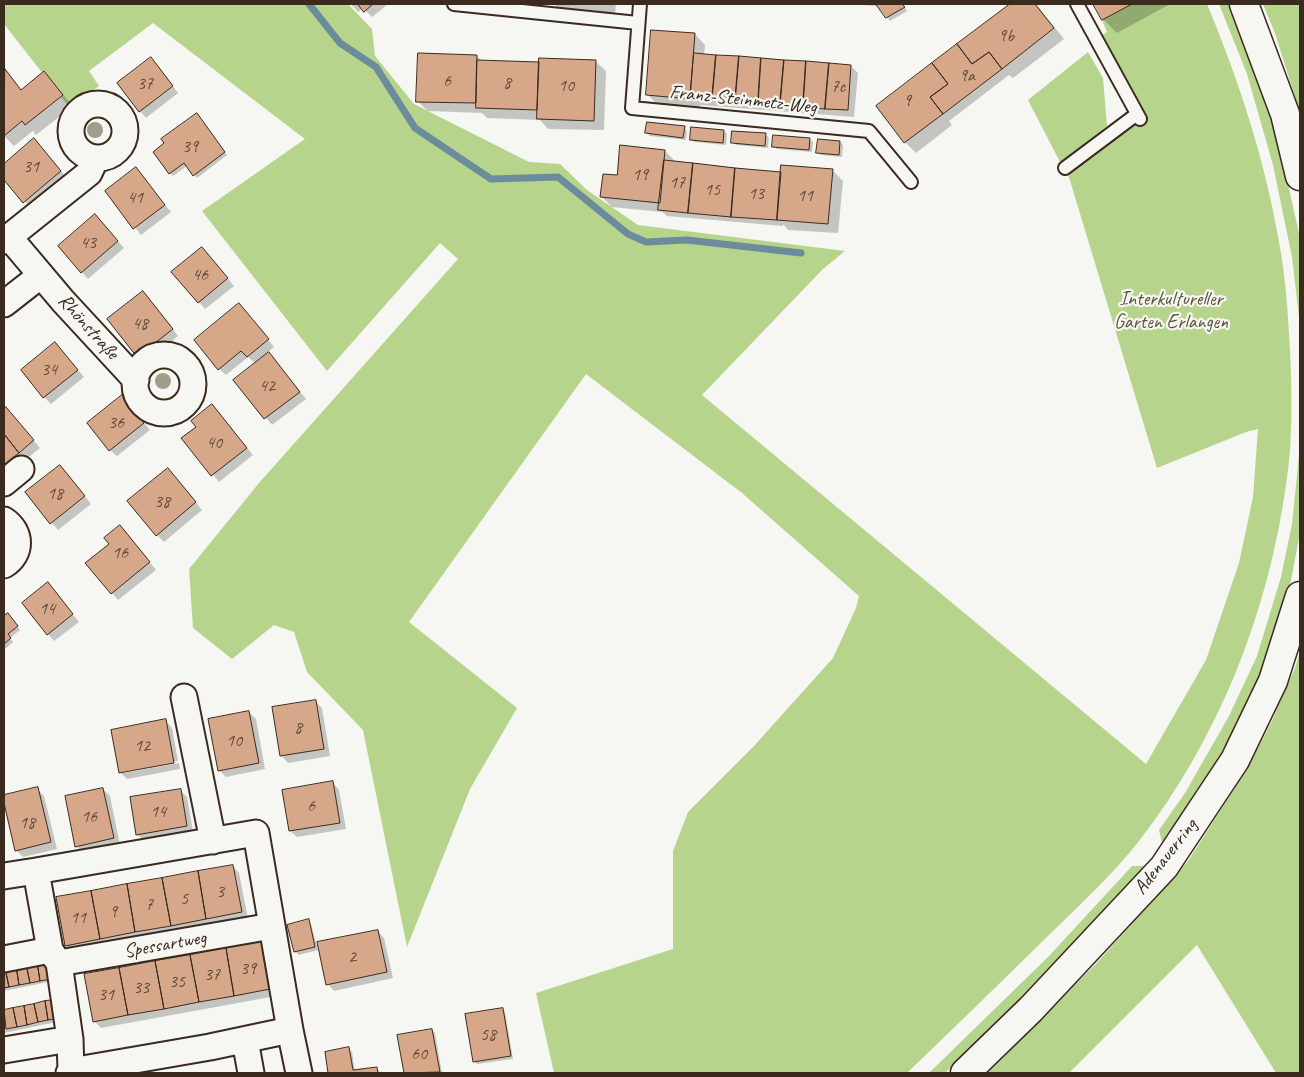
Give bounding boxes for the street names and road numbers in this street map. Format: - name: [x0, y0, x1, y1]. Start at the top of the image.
- street label: Franz-Steinmetz-Weg: [668, 80, 818, 120]
- street label: Rhönstraße: [52, 289, 124, 365]
- street label: Adenauerring: [1129, 814, 1203, 900]
- street label: Spessartweg: [122, 926, 208, 964]

